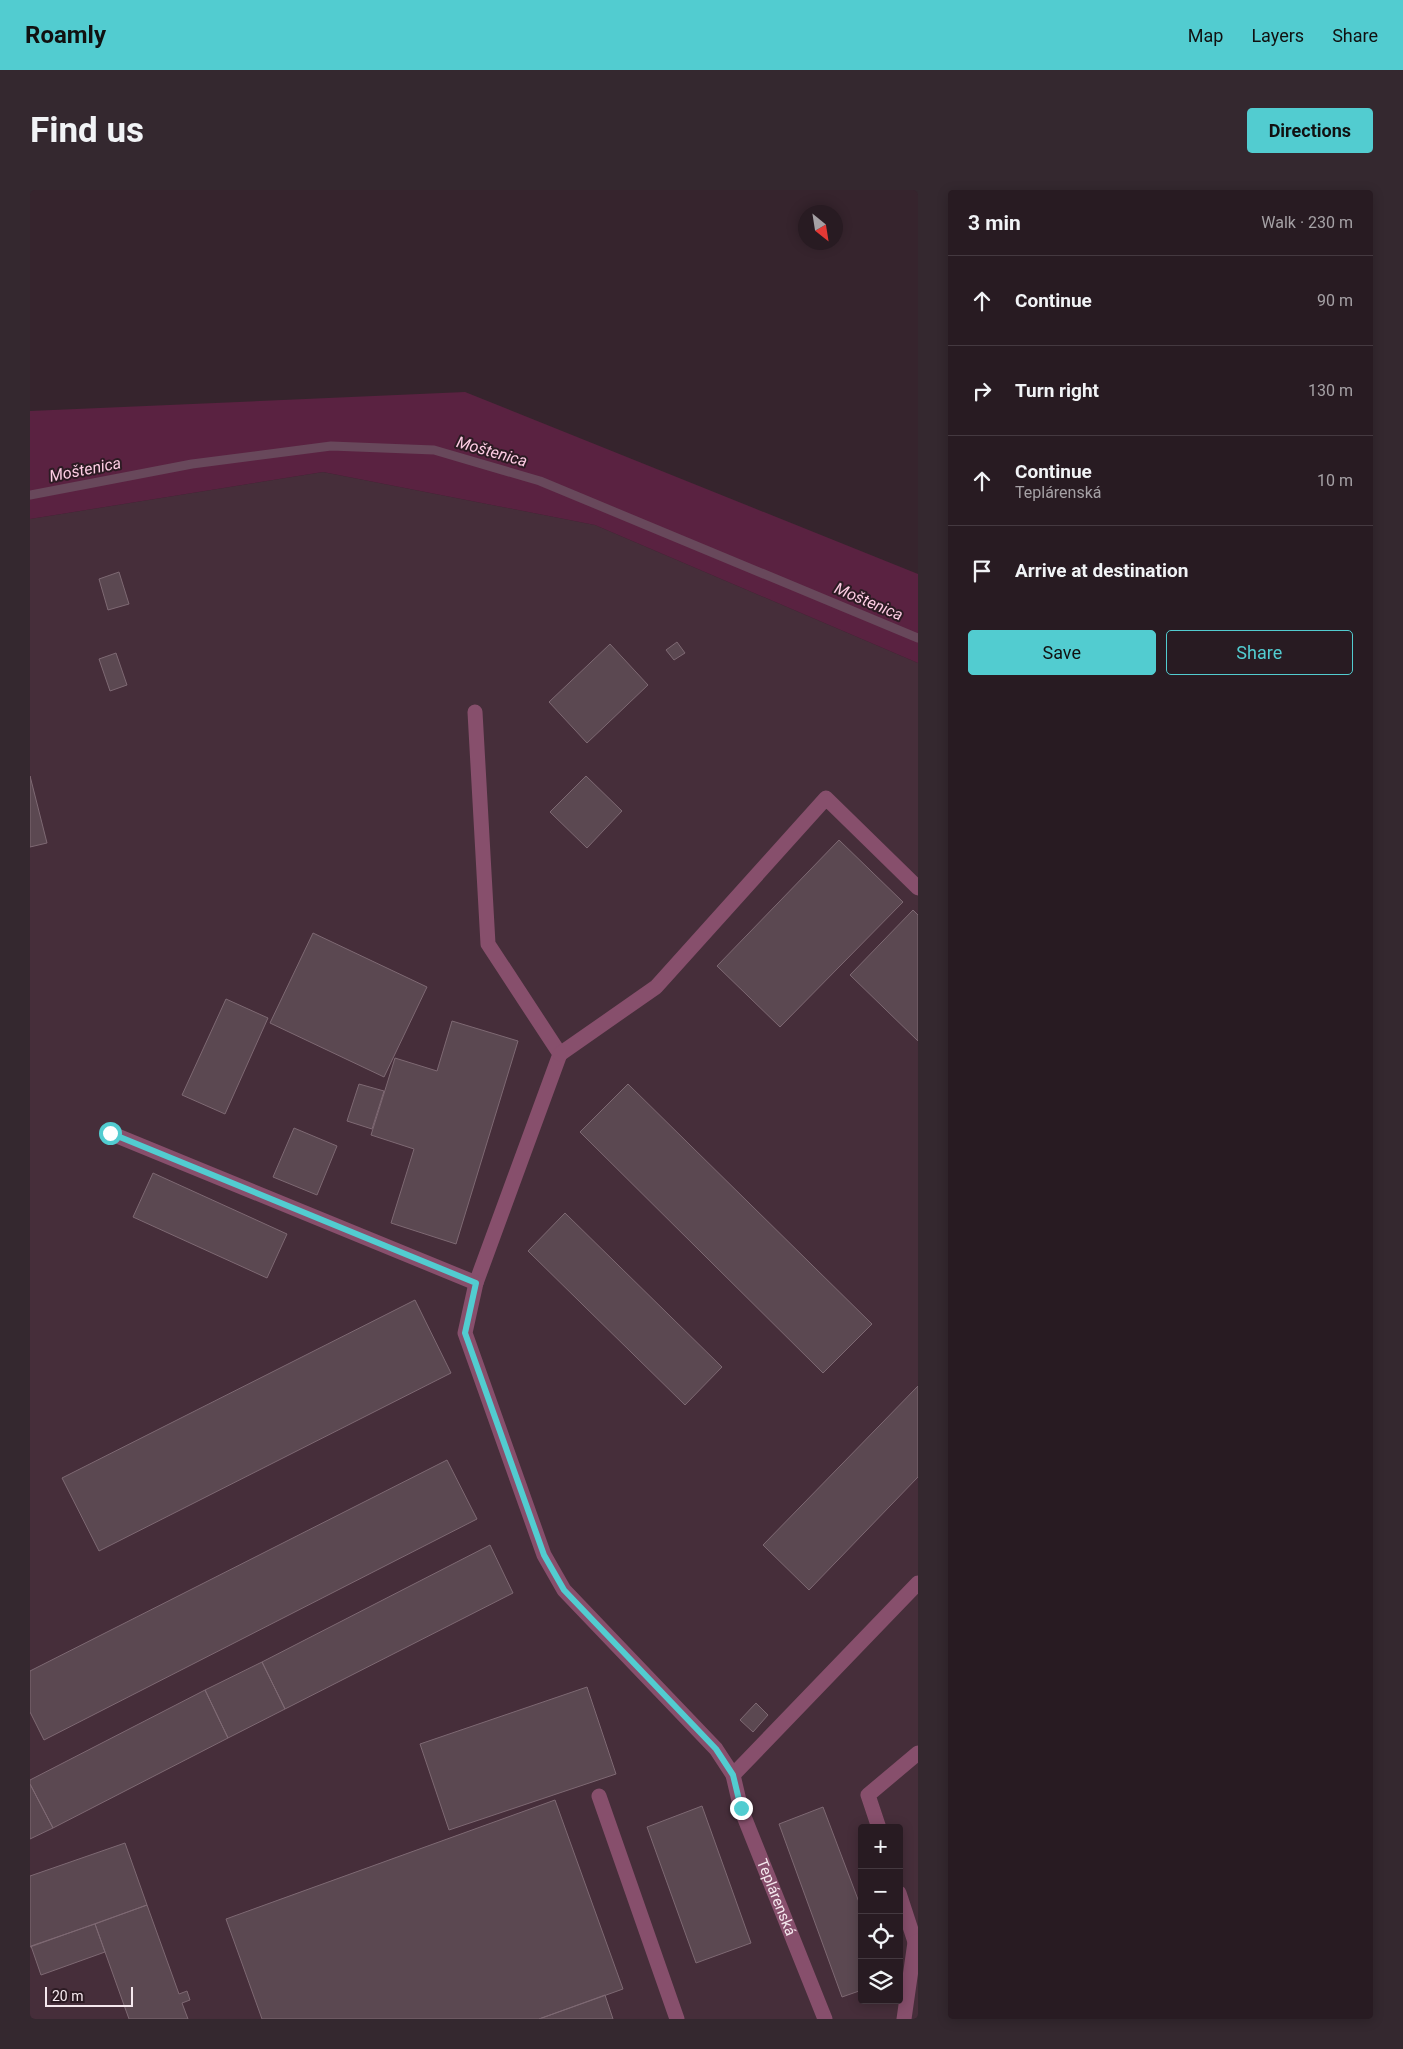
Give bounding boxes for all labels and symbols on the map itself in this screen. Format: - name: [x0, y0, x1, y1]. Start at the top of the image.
- north arrow: [798, 205, 843, 250]
- water label: Moštenica: [454, 432, 529, 471]
- water label: Moštenica: [48, 453, 123, 486]
- water label: Moštenica: [832, 579, 906, 624]
- route start: [99, 1122, 122, 1145]
- route end: [730, 1797, 753, 1820]
- street label: Teplárenská: [753, 1856, 800, 1938]
- scale bar: [45, 1984, 132, 2007]

